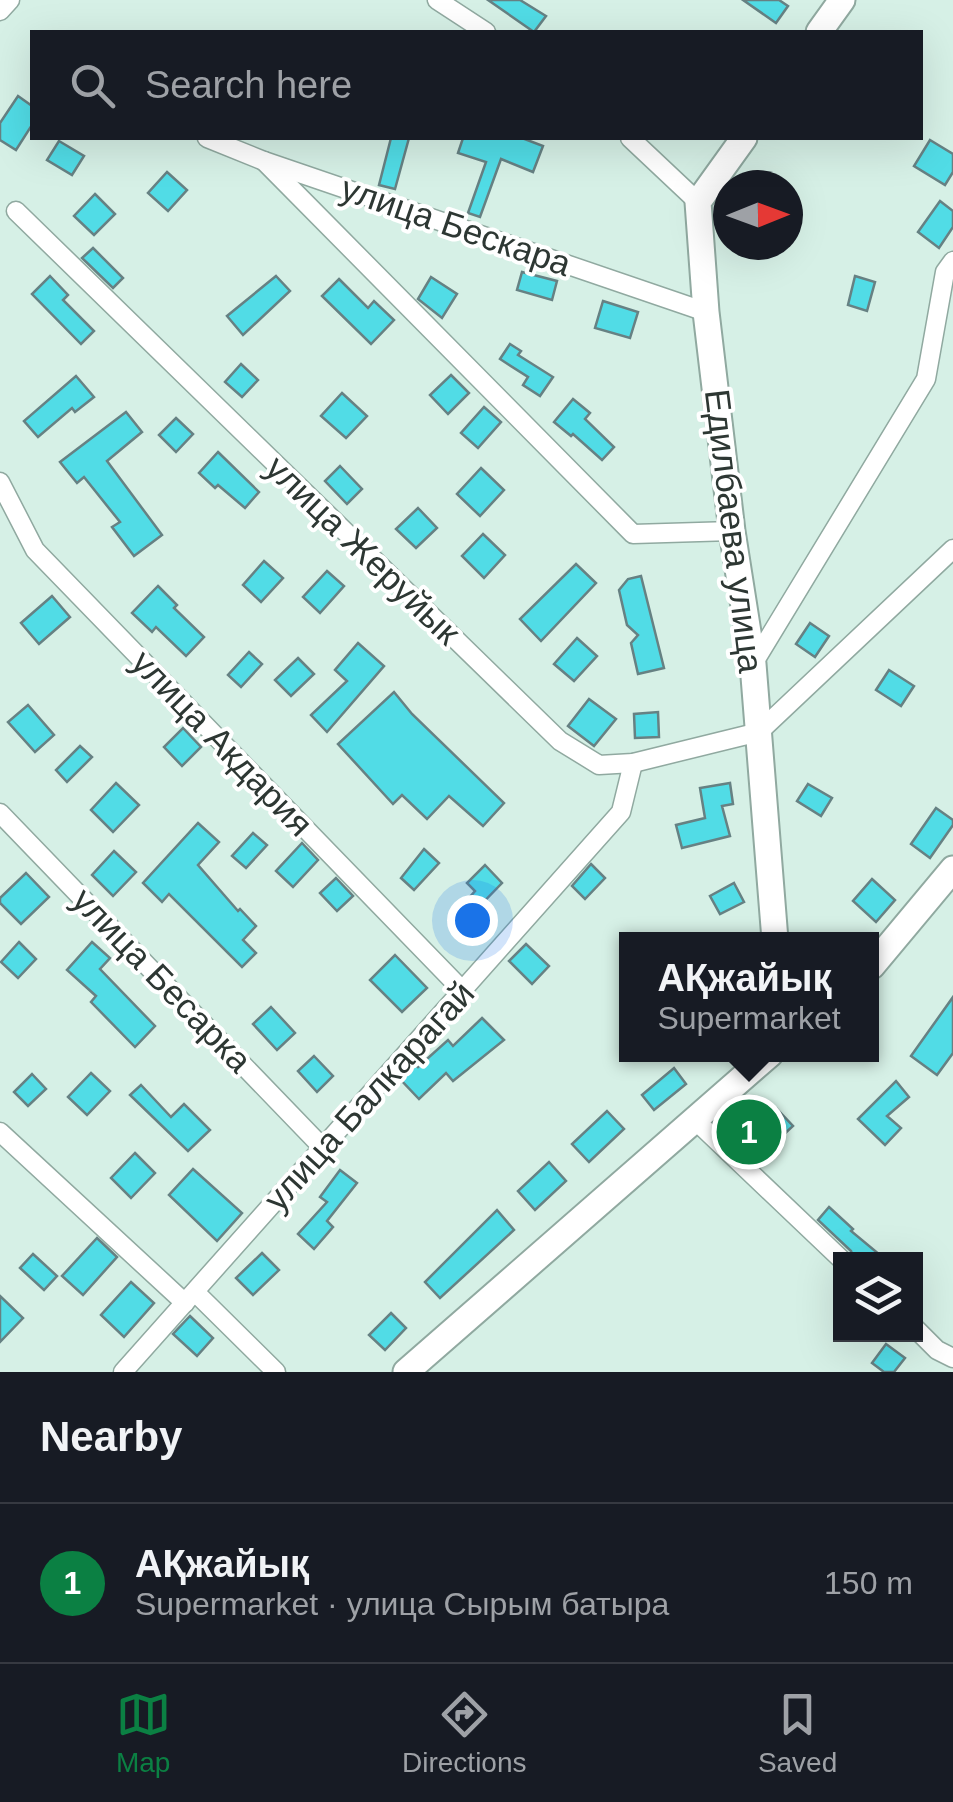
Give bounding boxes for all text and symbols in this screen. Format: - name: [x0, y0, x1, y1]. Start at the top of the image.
- search box: [30, 30, 923, 140]
- icon: search: [65, 58, 120, 113]
- text: Search here: [145, 64, 352, 106]
- street label: улица Бескара: [336, 168, 577, 283]
- north arrow: [713, 170, 803, 260]
- street label: Едилбаева улица: [698, 387, 771, 676]
- street label: улица Жеруйык: [258, 447, 469, 652]
- street label: улица Акдария: [124, 642, 321, 843]
- street label: улица Бесарка: [65, 880, 260, 1080]
- your location: [447, 895, 498, 946]
- popup: [619, 932, 879, 1062]
- text: АҚжайық: [657, 957, 831, 999]
- street label: улица Балкарагай: [256, 973, 482, 1218]
- text: Supermarket: [657, 1000, 841, 1036]
- pin: 1: [716, 1094, 782, 1170]
- map controls: [833, 1252, 923, 1342]
- button: layers: [833, 1252, 923, 1342]
- text: Nearby: [40, 1413, 182, 1460]
- text: АҚжайық: [135, 1543, 309, 1585]
- text: 1: [64, 1565, 81, 1601]
- text: 150 m: [824, 1565, 913, 1601]
- text: Supermarket · улица Сырым батыра: [135, 1586, 669, 1622]
- tab: Map: [116, 1687, 171, 1779]
- tab: Directions: [402, 1687, 527, 1779]
- tab: Saved: [758, 1687, 837, 1779]

